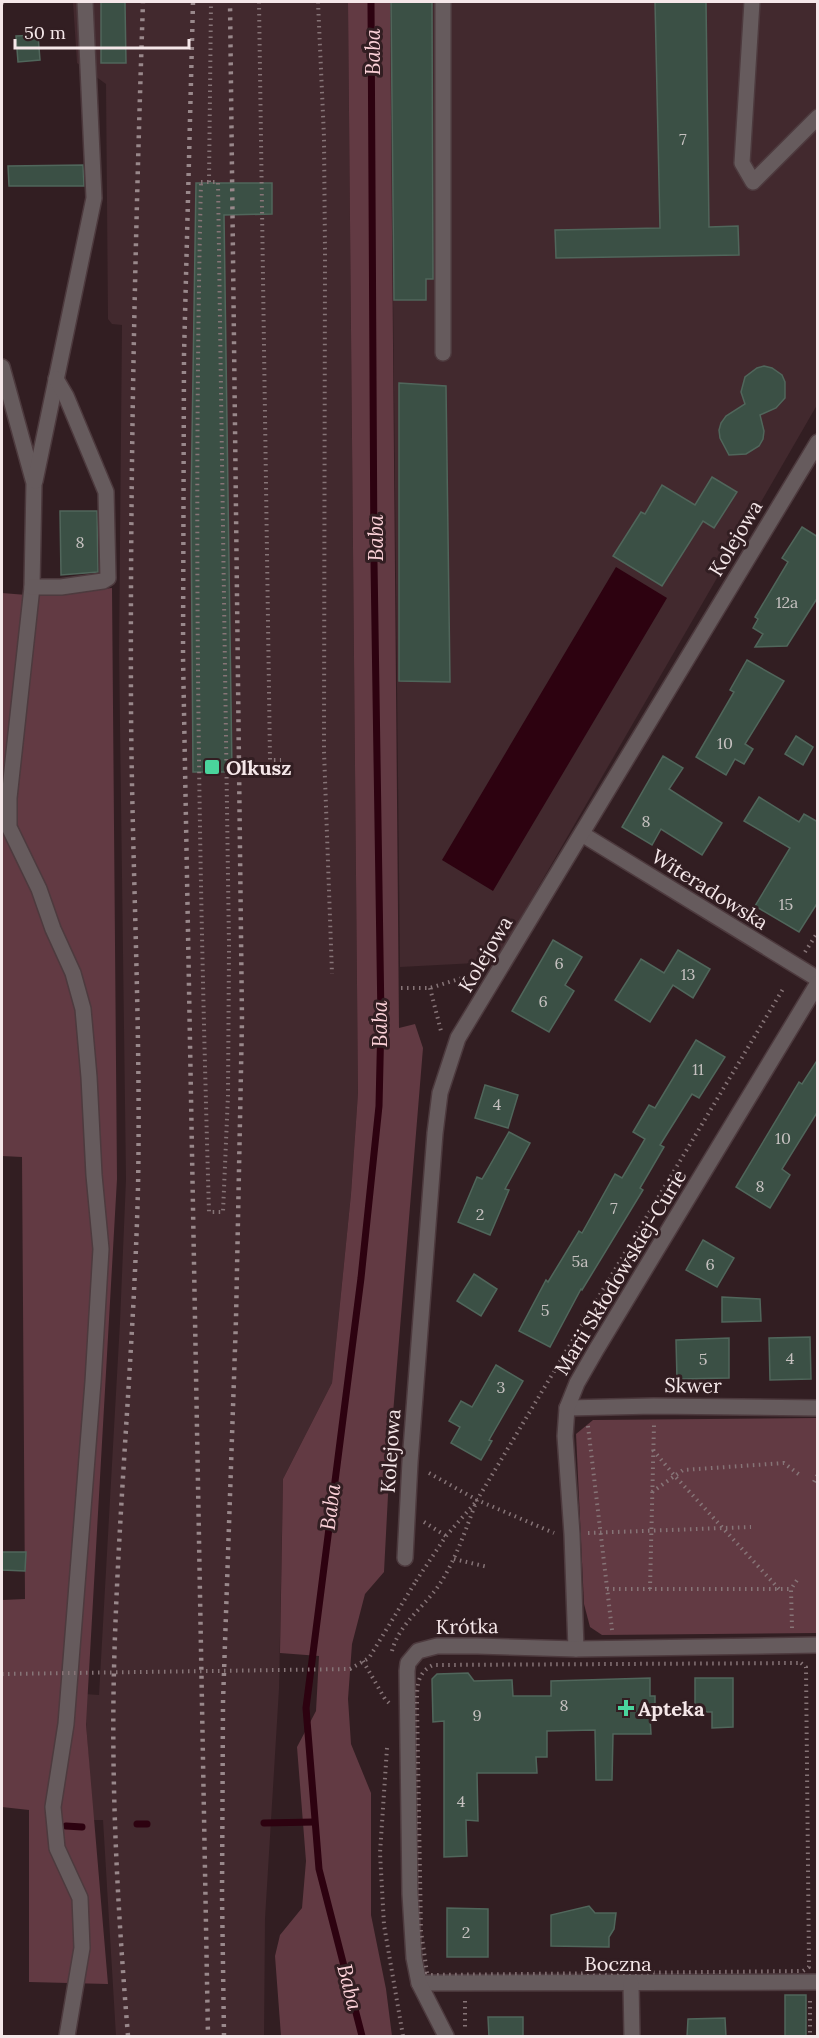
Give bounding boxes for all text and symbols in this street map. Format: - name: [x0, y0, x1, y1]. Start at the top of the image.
- scale bar: [15, 12, 189, 50]
- text: 50 m: [24, 21, 66, 44]
- water label: Baba: [359, 28, 386, 75]
- house number: 7: [679, 129, 687, 149]
- street label: Kolejowa: [703, 495, 767, 581]
- water label: Baba: [362, 514, 389, 561]
- house number: 8: [76, 532, 85, 552]
- house number: 12a: [776, 592, 798, 612]
- house number: 10: [717, 733, 733, 753]
- place label: Olkusz: [226, 755, 292, 780]
- marker: Olkusz: [203, 758, 221, 776]
- house number: 8: [642, 811, 651, 831]
- street label: Witeradowska: [647, 843, 773, 935]
- house number: 15: [779, 894, 793, 914]
- street label: Kolejowa: [453, 911, 517, 997]
- house number: 6: [554, 953, 564, 973]
- house number: 13: [681, 964, 695, 984]
- house number: 6: [538, 991, 548, 1011]
- water label: Baba: [366, 1000, 393, 1047]
- house number: 11: [692, 1059, 704, 1079]
- house number: 4: [493, 1094, 502, 1114]
- house number: 10: [775, 1128, 791, 1148]
- street label: Marii Skłodowskiej-Curie: [549, 1164, 691, 1379]
- house number: 8: [756, 1176, 765, 1196]
- house number: 7: [610, 1198, 618, 1218]
- house number: 2: [476, 1204, 484, 1224]
- house number: 5a: [572, 1251, 588, 1271]
- house number: 6: [705, 1254, 715, 1274]
- house number: 5: [541, 1300, 549, 1320]
- house number: 4: [786, 1348, 795, 1368]
- house number: 5: [699, 1349, 707, 1369]
- street label: Skwer: [664, 1372, 722, 1398]
- house number: 3: [497, 1377, 506, 1397]
- street label: Kolejowa: [375, 1408, 405, 1494]
- water label: Baba: [314, 1482, 346, 1532]
- street label: Krótka: [435, 1613, 499, 1639]
- house number: 8: [560, 1695, 569, 1715]
- place label: Apteka: [638, 1696, 705, 1721]
- marker: Apteka: [619, 1701, 633, 1715]
- house number: 9: [472, 1705, 482, 1725]
- house number: 4: [457, 1791, 466, 1811]
- house number: 2: [462, 1922, 470, 1942]
- street label: Boczna: [584, 1951, 652, 1976]
- water label: Baba: [331, 1961, 369, 2013]

